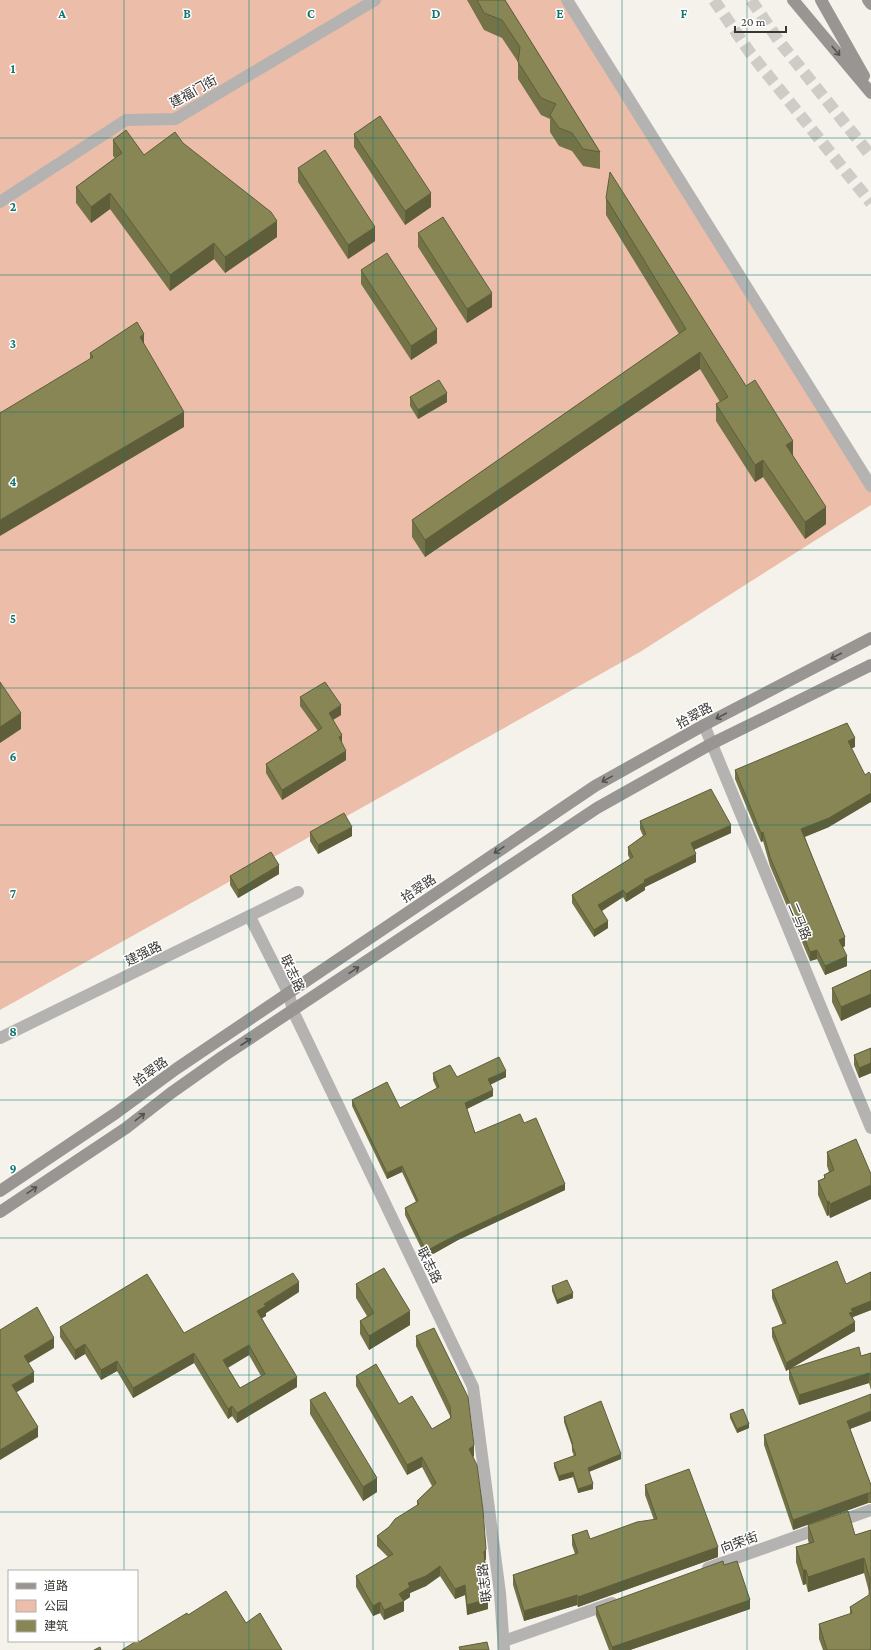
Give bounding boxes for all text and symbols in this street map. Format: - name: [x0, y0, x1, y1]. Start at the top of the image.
- text: A: [57, 6, 66, 21]
- text: B: [183, 6, 191, 21]
- text: C: [307, 6, 315, 21]
- text: D: [432, 6, 441, 21]
- text: E: [556, 6, 564, 21]
- text: F: [681, 6, 688, 21]
- scale bar: [735, 8, 786, 34]
- text: 20 m: [741, 15, 766, 29]
- one-way arrow: [832, 46, 841, 57]
- text: 1: [11, 61, 16, 76]
- street label: 建福门街: [167, 72, 220, 111]
- text: 2: [10, 199, 17, 214]
- text: 3: [10, 336, 16, 351]
- text: 4: [9, 474, 17, 489]
- text: 5: [10, 611, 16, 626]
- one-way arrow: [830, 652, 842, 660]
- street label: 拾翠路: [674, 699, 715, 731]
- one-way arrow: [715, 713, 727, 720]
- text: 6: [9, 749, 17, 764]
- one-way arrow: [601, 776, 613, 783]
- one-way arrow: [493, 846, 504, 854]
- street label: 拾翠路: [398, 871, 439, 906]
- text: 7: [10, 886, 16, 901]
- street label: 二马路: [785, 900, 814, 942]
- street label: 建强路: [122, 938, 164, 969]
- street label: 联志路: [278, 952, 308, 994]
- one-way arrow: [348, 966, 359, 974]
- text: 8: [9, 1024, 17, 1039]
- one-way arrow: [240, 1037, 252, 1045]
- street label: 拾翠路: [130, 1054, 170, 1089]
- one-way arrow: [135, 1113, 146, 1122]
- text: 9: [9, 1161, 17, 1176]
- one-way arrow: [27, 1186, 38, 1194]
- street label: 联志路: [414, 1244, 445, 1286]
- street label: 向荣街: [718, 1529, 760, 1556]
- street label: 联志路: [475, 1563, 494, 1603]
- legend: [8, 1570, 138, 1642]
- text: 道路: [44, 1579, 68, 1593]
- text: 公园: [44, 1599, 68, 1613]
- text: 建筑: [44, 1619, 68, 1633]

